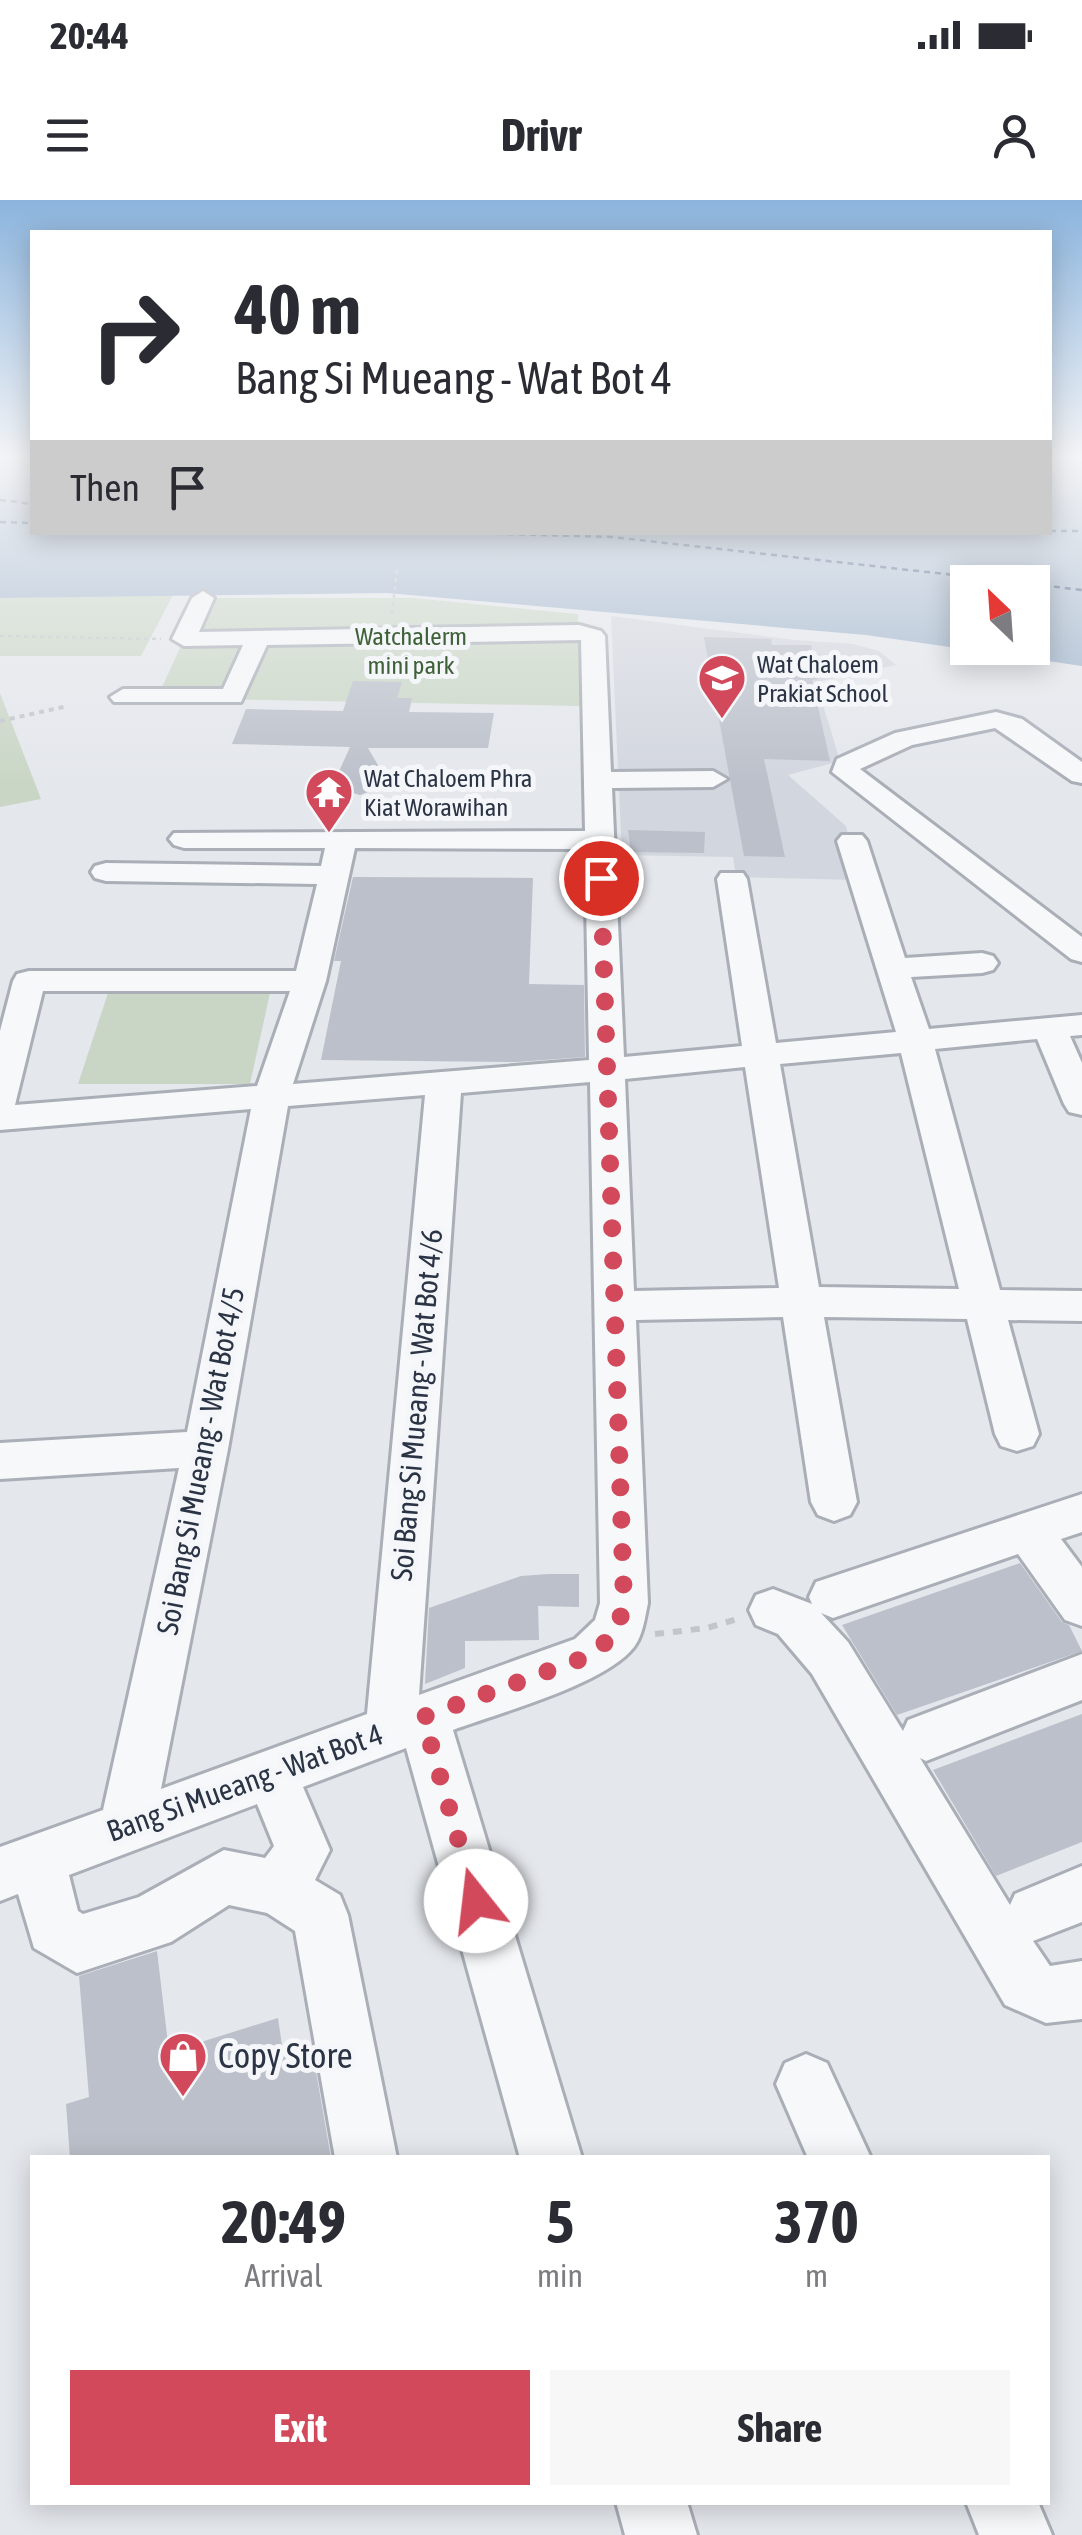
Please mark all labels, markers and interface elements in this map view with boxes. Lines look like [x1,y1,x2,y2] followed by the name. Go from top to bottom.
[50,14,129,57] text: 20:44
[40,108,95,163] icon: menu
[987,108,1042,163] icon: person
[501,109,581,161] text: Drivr
[235,269,361,349] text: 40 m
[70,270,200,400] icon: right
[235,352,672,404] text: Bang Si Mueang - Wat Bot 4
[160,460,215,515] icon: arrive
[70,466,140,509] text: Then
[950,565,1050,665] north arrow
[950,565,1050,665] map controls
[355,622,467,679] park label: Watchalerm mini park
[757,650,888,707] place label: Wat Chaloem Prakiat School
[696,652,748,720] school or university icon: Wat Chaloem Prakiat School
[364,764,532,821] place label: Wat Chaloem Phra Kiat Worawihan
[303,766,355,834] temple icon: Wat Chaloem Phra Kiat Worawihan
[559,836,644,921] pin
[574,851,629,906] icon: arrive
[384,1227,448,1582] street label: Soi Bang Si Mueang - Wat Bot 4/6
[150,1284,250,1637] street label: Soi Bang Si Mueang - Wat Bot 4/5
[102,1716,387,1848] street label: Bang Si Mueang - Wat Bot 4
[424,1849,528,1953] position arrow
[157,2030,209,2098] shop icon: Copy Store
[218,2035,353,2075] place label: Copy Store
[221,2187,346,2256] text: 20:49
[546,2187,574,2256] text: 5
[774,2187,859,2256] text: 370
[244,2257,323,2294] text: Arrival
[537,2257,583,2294] text: min
[805,2257,828,2294] text: m
[70,2370,530,2485] button: Exit
[550,2370,1010,2485] button: Share

